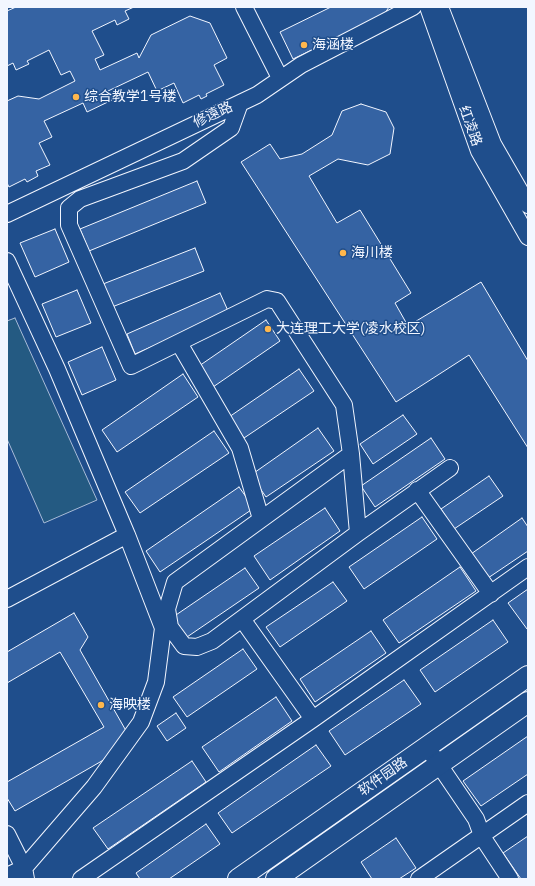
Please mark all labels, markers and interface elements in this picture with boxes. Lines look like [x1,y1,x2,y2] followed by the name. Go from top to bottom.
[312,37,354,53] place label: 海涵楼
[299,40,309,50] marker: 海涵楼
[84,89,176,105] place label: 综合教学1号楼
[71,92,81,102] marker: 综合教学1号楼
[190,99,236,131] street label: 修遠路
[455,103,485,149] street label: 红凌路
[351,245,393,261] place label: 海川楼
[338,248,348,258] marker: 海川楼
[276,321,425,337] place label: 大连理工大学(凌水校区)
[263,324,273,334] marker: 大连理工大学(凌水校区)
[109,697,151,713] place label: 海映楼
[96,700,106,710] marker: 海映楼
[355,754,411,800] street label: 软件园路

